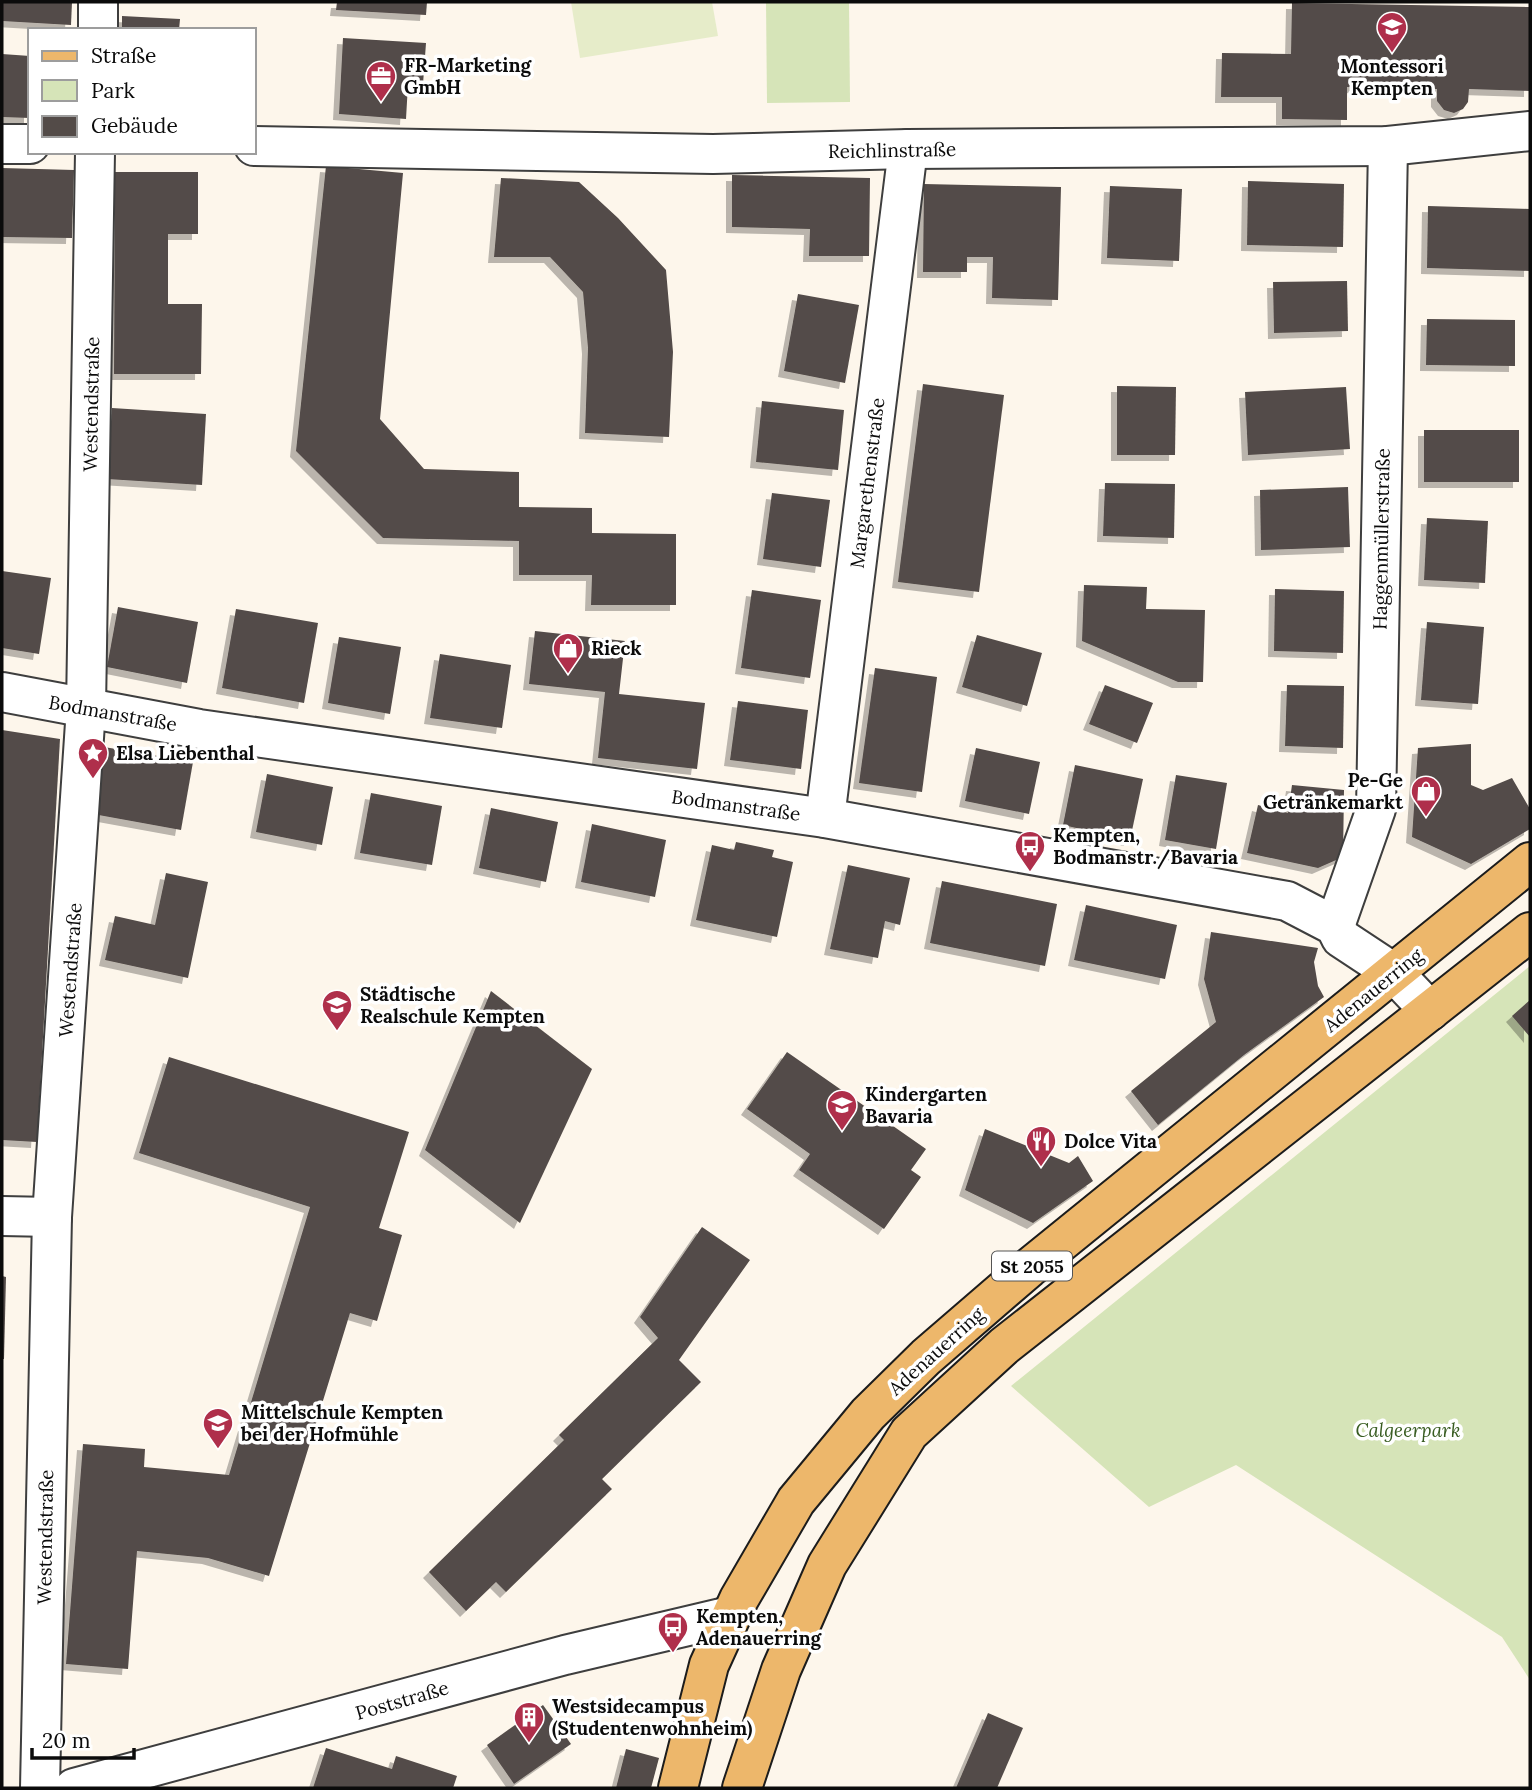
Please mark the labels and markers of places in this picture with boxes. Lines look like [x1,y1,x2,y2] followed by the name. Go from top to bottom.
[1375,10,1409,54] school or university icon: Montessori Kempten
[404,53,533,99] place label: FR-Marketing GmbH
[1340,54,1444,100] place label: Montessori Kempten
[364,59,398,103] office icon: FR-Marketing GmbH
[551,631,585,675] shop icon: Rieck
[591,636,642,660] place label: Rieck
[76,736,110,780] place icon: Elsa Liebenthal
[116,741,255,765] place label: Elsa Liebenthal
[1263,768,1404,814] place label: Pe-Ge Getränkemarkt
[1409,774,1443,818] shop icon: Pe-Ge Getränkemarkt
[1053,823,1238,870] place label: Kempten, Bodmanstr./Bavaria
[1013,829,1047,873] bus stop icon: Kempten, Bodmanstr./Bavaria
[360,982,545,1028] place label: Städtische Realschule Kempten
[320,988,354,1032] school or university icon: Städtische Realschule Kempten
[865,1082,987,1128] place label: Kindergarten Bavaria
[825,1088,859,1132] school or university icon: Kindergarten Bavaria
[1024,1124,1058,1168] restaurant icon: Dolce Vita
[1064,1129,1157,1153] place label: Dolce Vita
[240,1400,443,1446] place label: Mittelschule Kempten bei der Hofmühle
[201,1406,235,1450] school or university icon: Mittelschule Kempten bei der Hofmühle
[696,1604,823,1650] place label: Kempten, Adenauerring
[656,1610,690,1654] bus stop icon: Kempten, Adenauerring
[552,1694,753,1741] place label: Westsidecampus (Studentenwohnheim)
[512,1700,546,1744] building icon: Westsidecampus (Studentenwohnheim)

